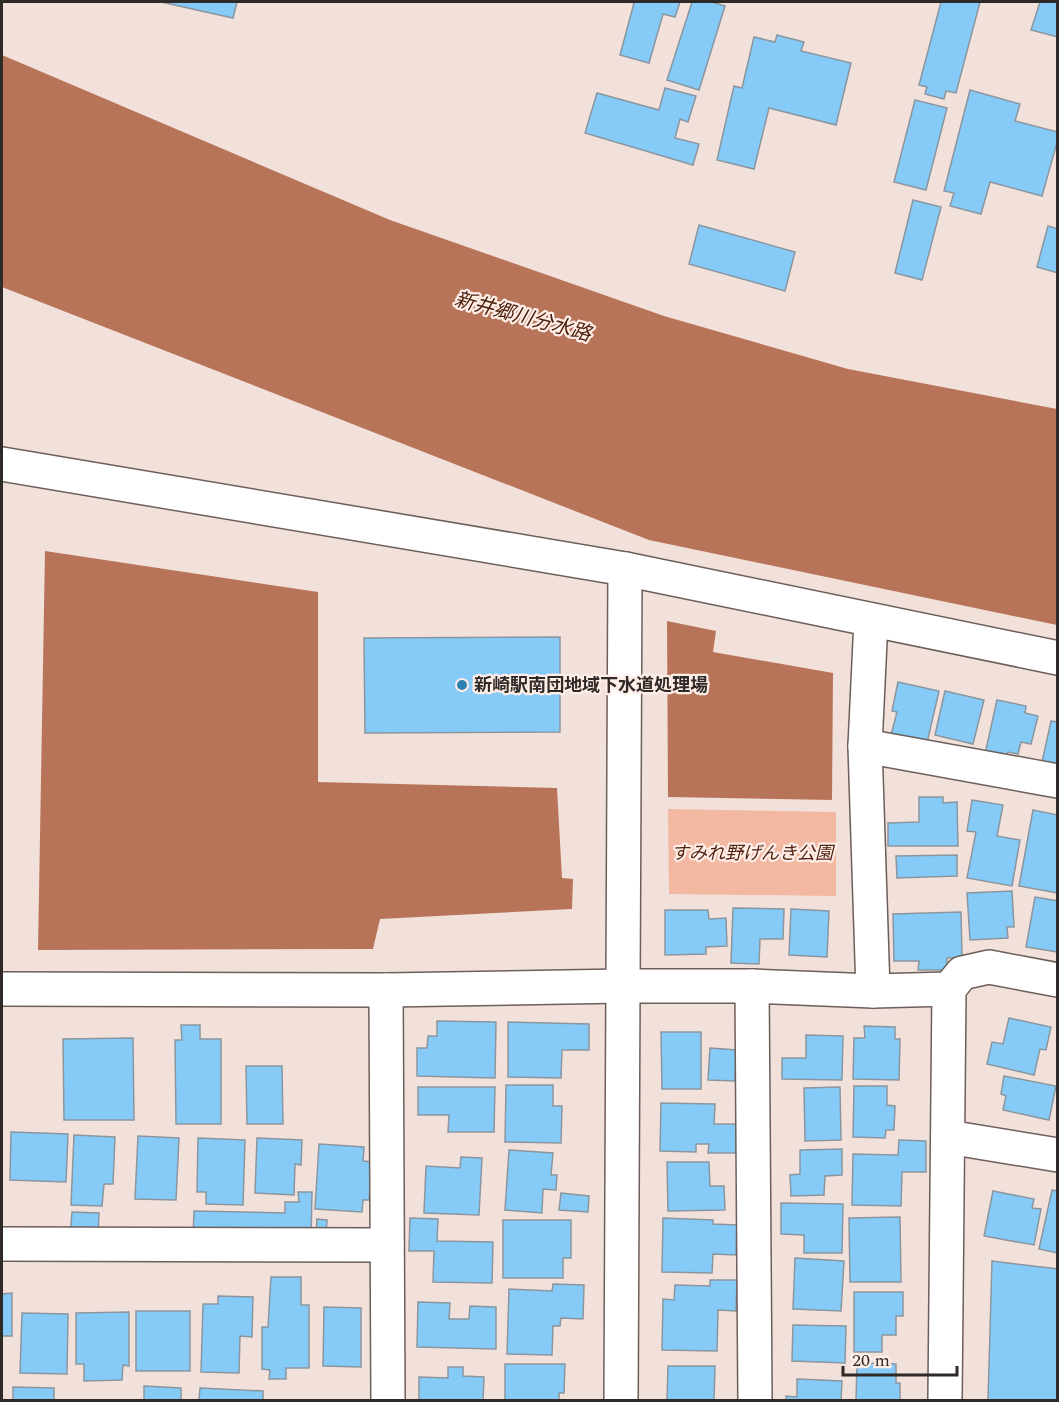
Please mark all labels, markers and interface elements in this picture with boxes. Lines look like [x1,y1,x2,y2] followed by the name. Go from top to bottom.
[451,284,596,350] water label: 新井郷川分水路
[474,672,708,699] place label: 新崎駅南団地域下水道処理場
[455,678,469,692] marker: 新崎駅南団地域下水道処理場
[671,840,836,867] park label: すみれ野げんき公園
[843,1339,957,1377] scale bar
[852,1347,890,1374] text: 20 m

